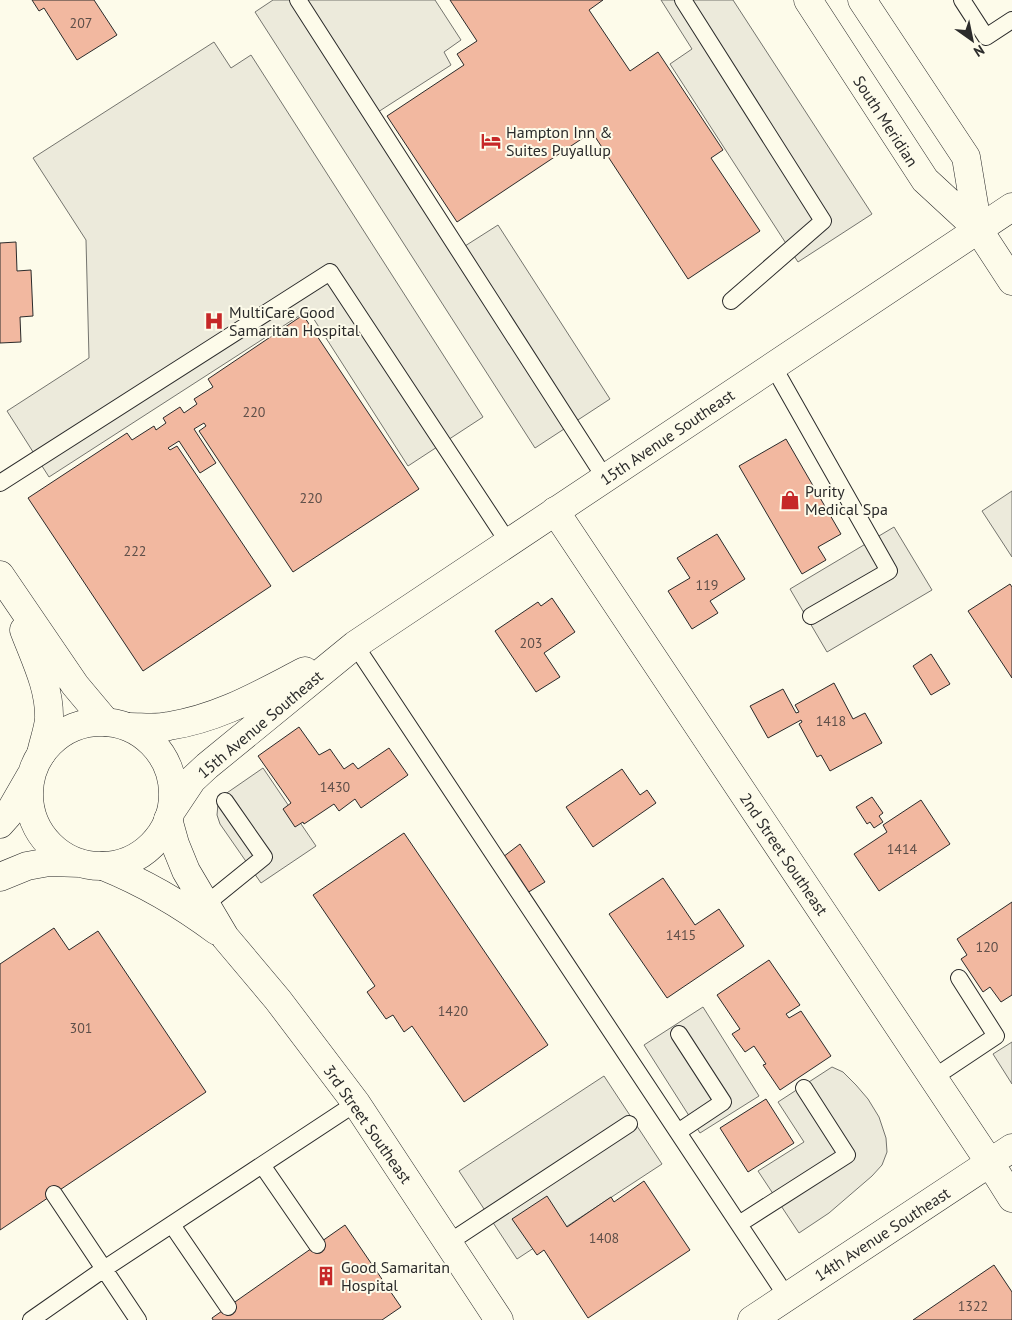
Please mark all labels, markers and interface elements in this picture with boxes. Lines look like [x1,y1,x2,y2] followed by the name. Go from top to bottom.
[70,14,92,32] house number: 207
[947,15,997,65] north arrow
[970,41,988,61] text: N
[849,72,923,170] street label: South Meridian
[506,122,613,160] place label: Hampton Inn & Suites Puyallup
[480,130,502,152] hotel icon: Hampton Inn & Suites Puyallup
[229,302,360,340] place label: MultiCare Good Samaritan Hospital
[203,310,225,332] hospital icon: MultiCare Good Samaritan Hospital
[596,384,738,489] street label: 15th Avenue Southeast
[243,403,266,421] house number: 220
[805,481,888,519] place label: Purity Medical Spa
[300,489,323,507] house number: 220
[779,489,801,511] shop icon: Purity Medical Spa
[124,542,146,560] house number: 222
[696,576,718,594] house number: 119
[520,634,542,652] house number: 203
[193,665,327,782] street label: 15th Avenue Southeast
[816,712,846,730] house number: 1418
[320,778,351,796] house number: 1430
[736,789,833,920] street label: 2nd Street Southeast
[887,840,918,858] house number: 1414
[666,926,696,944] house number: 1415
[976,938,999,956] house number: 120
[438,1002,469,1020] house number: 1420
[70,1019,92,1037] house number: 301
[320,1061,417,1188] street label: 3rd Street Southeast
[810,1182,954,1285] street label: 14th Avenue Southeast
[589,1229,619,1247] house number: 1408
[341,1257,450,1295] place label: Good Samaritan Hospital
[315,1265,337,1287] building icon: Good Samaritan Hospital
[958,1297,988,1315] house number: 1322

